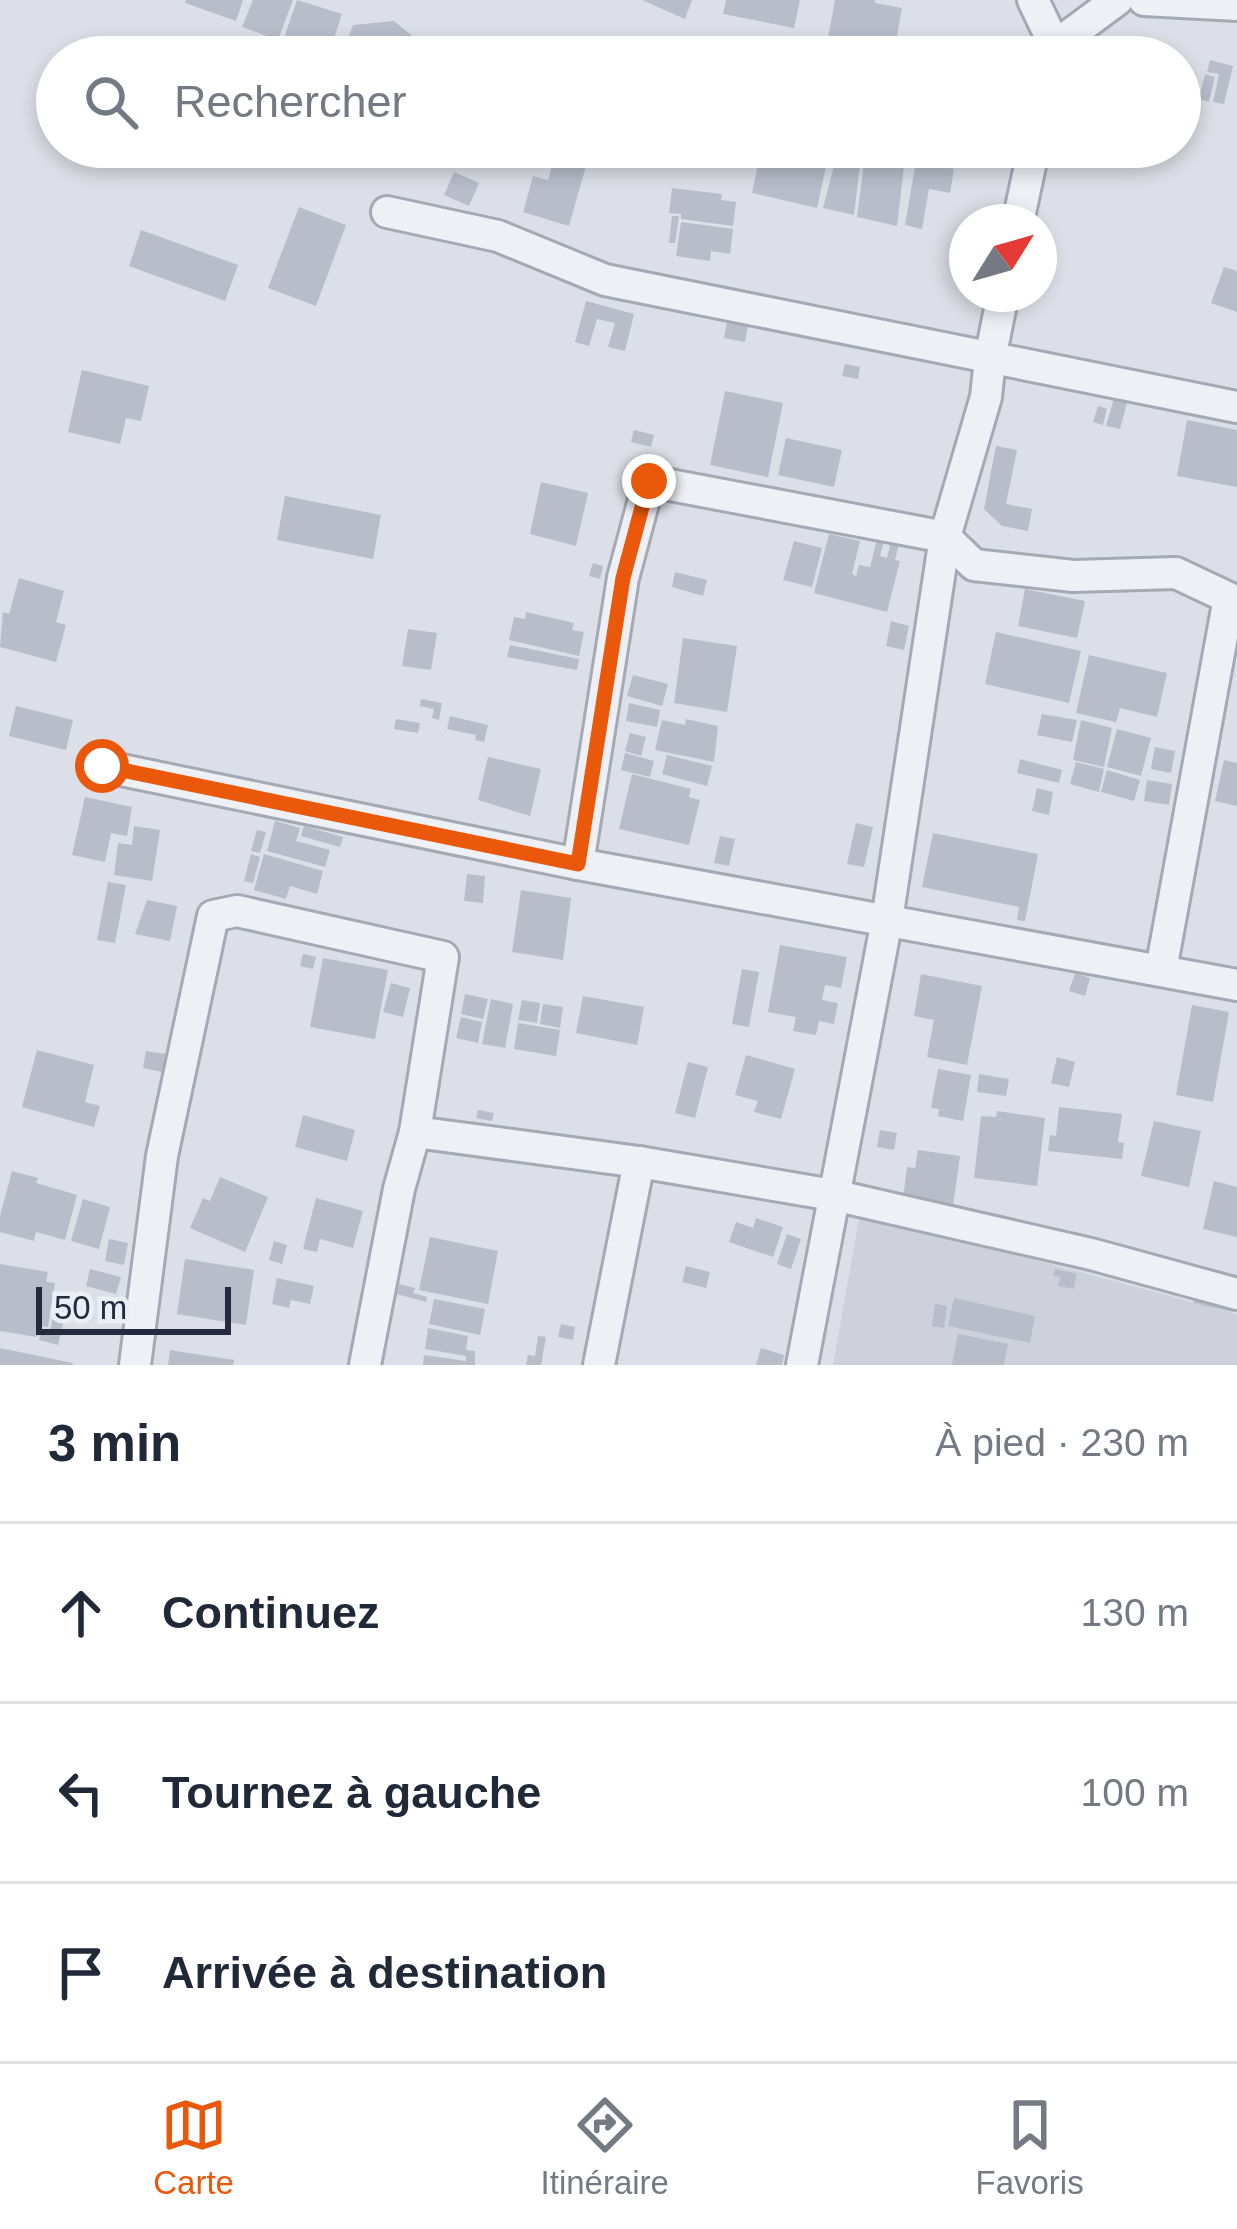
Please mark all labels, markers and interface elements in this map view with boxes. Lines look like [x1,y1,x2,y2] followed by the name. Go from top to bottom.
[36,36,1201,168] search box
[78,69,144,135] icon: search
[174,76,407,127] text: Rechercher
[949,204,1057,312] north arrow
[622,454,676,508] route end
[75,739,129,793] route start
[36,1281,231,1334] scale bar
[54,1289,127,1326] text: 50 m
[48,1415,181,1472] text: 3 min
[935,1421,1189,1464] text: À pied · 230 m
[48,1580,114,1646] icon: ahead
[162,1587,379,1638] text: Continuez
[1081,1591,1189,1634] text: 130 m
[48,1760,114,1826] icon: left
[162,1767,541,1818] text: Tournez à gauche
[1081,1771,1189,1814] text: 100 m
[48,1940,114,2006] icon: arrive
[162,1947,607,1998] text: Arrivée à destination
[153,2092,234,2202] tab: Carte
[541,2092,669,2202] tab: Itinéraire
[976,2092,1084,2202] tab: Favoris

